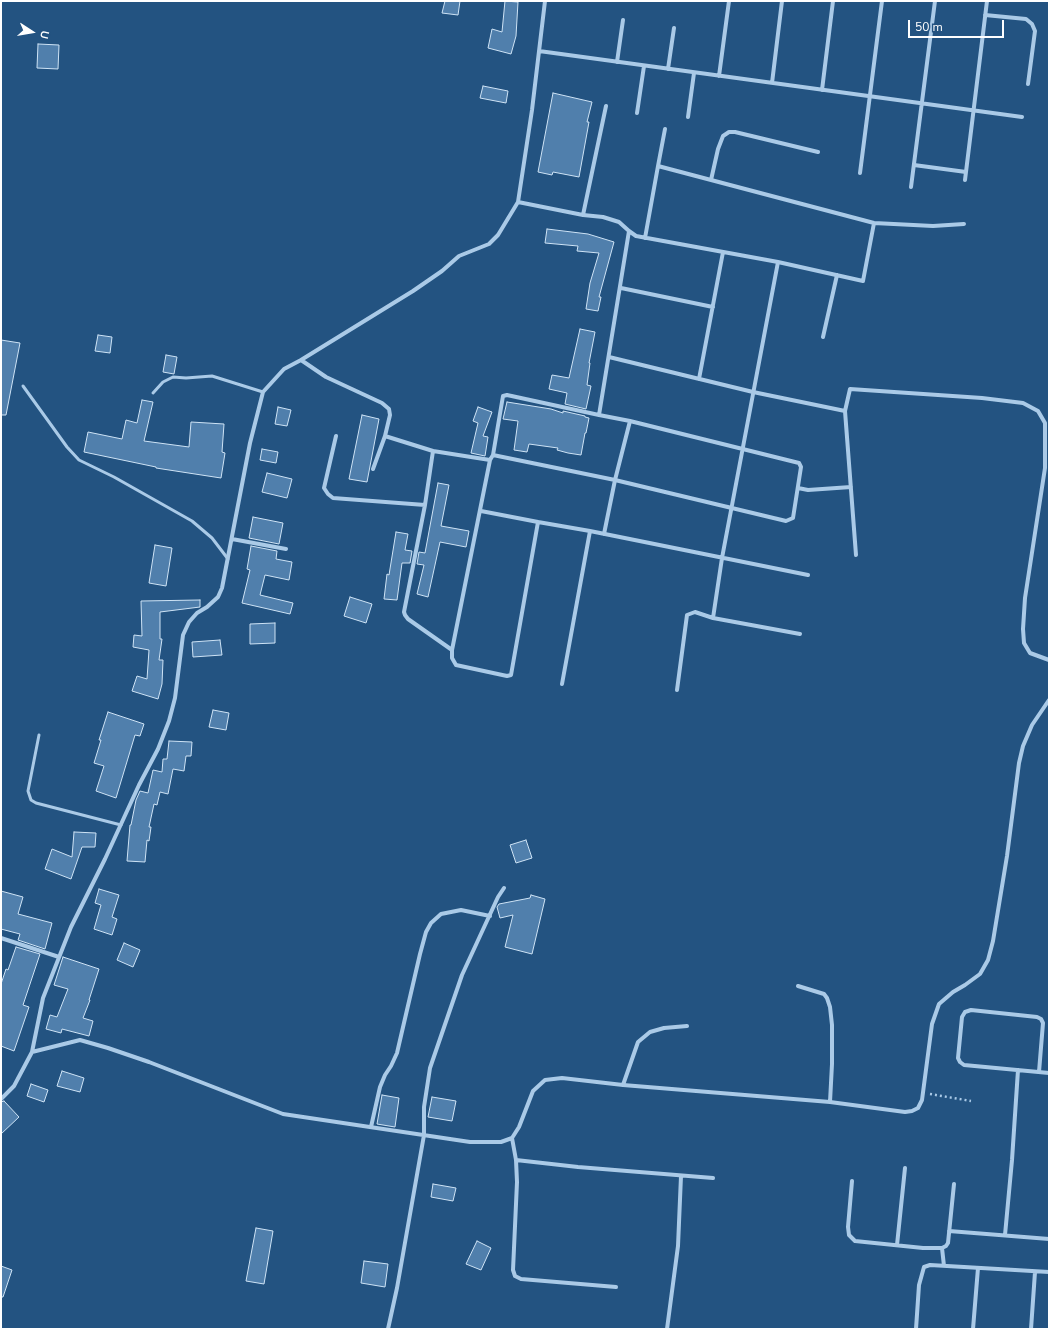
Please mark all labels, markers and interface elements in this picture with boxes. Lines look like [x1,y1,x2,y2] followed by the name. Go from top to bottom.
[12,12,52,52] north arrow
[910,12,1006,38] scale bar
[915,19,943,35] text: 50 m
[36,29,52,40] text: U

